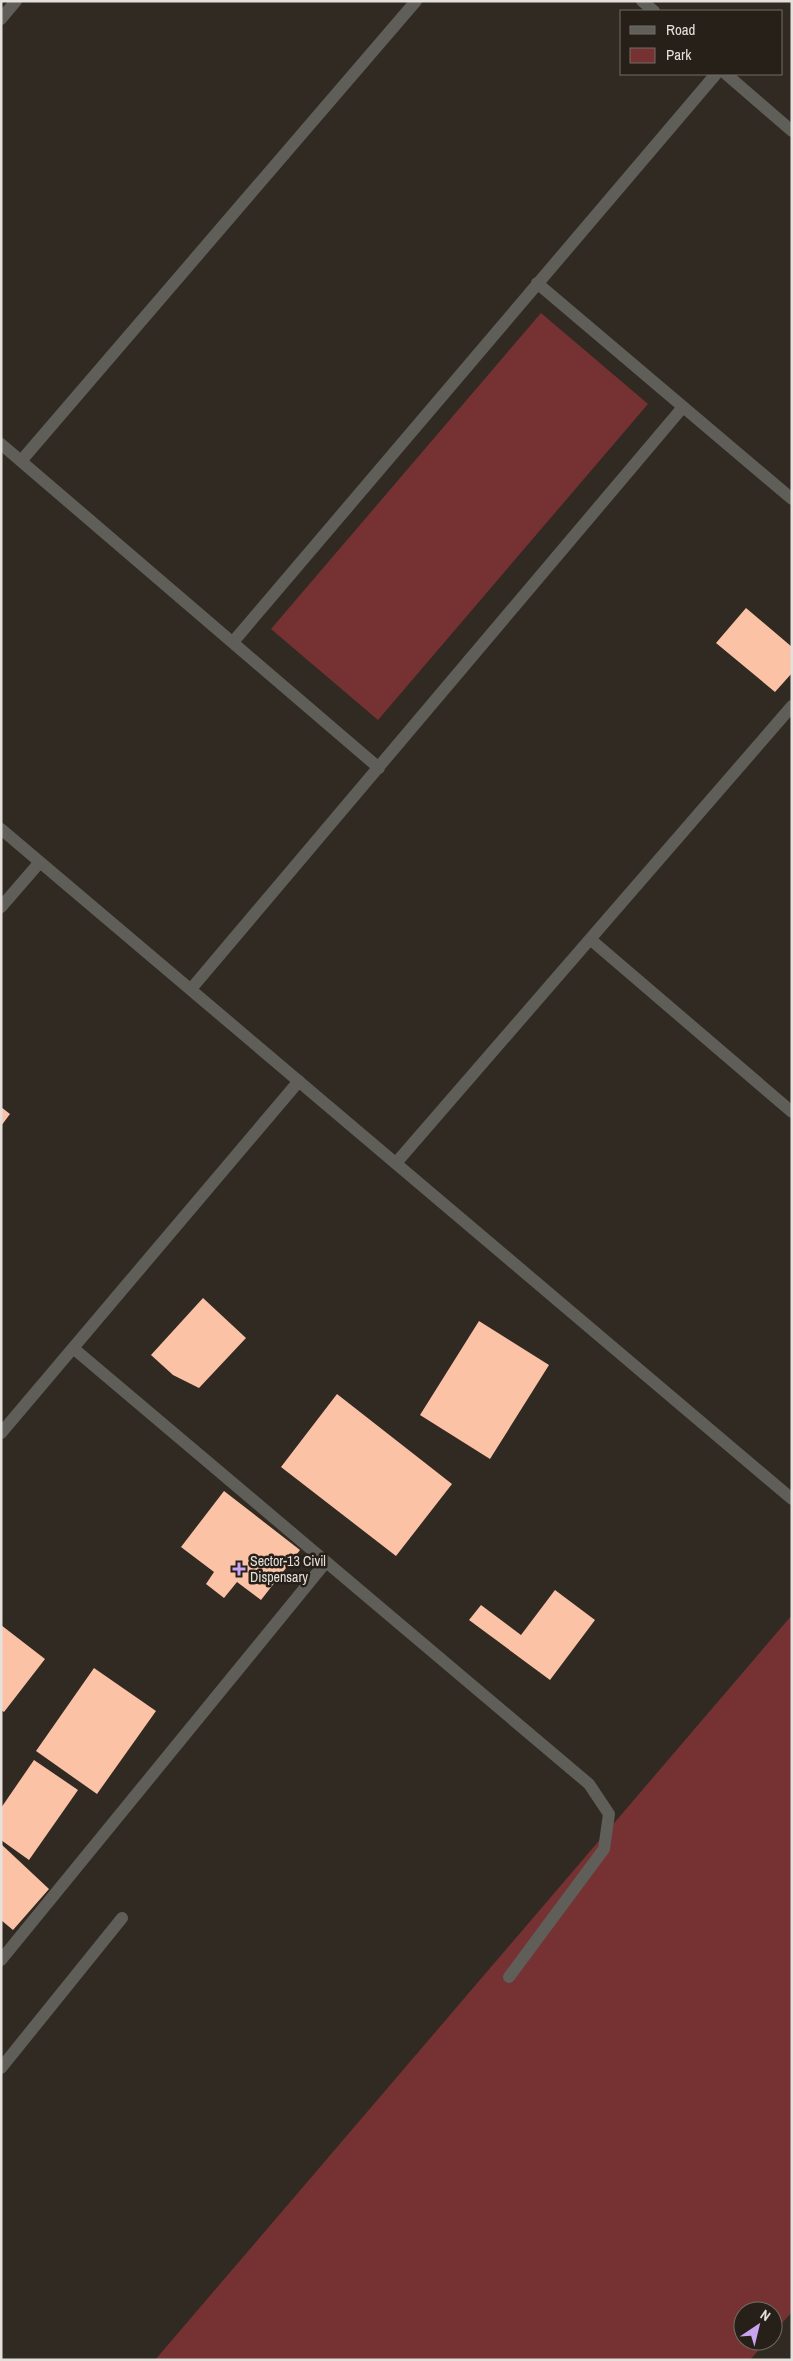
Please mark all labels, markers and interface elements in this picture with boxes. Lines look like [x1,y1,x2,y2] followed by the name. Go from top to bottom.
[620,10,783,75] legend
[666,19,695,40] text: Road
[666,44,692,65] text: Park
[250,1552,326,1586] place label: Sector-13 Civil Dispensary
[232,1562,246,1576] marker: Sector-13 Civil Dispensary
[733,2301,783,2351] north arrow
[757,2306,774,2325] text: N

